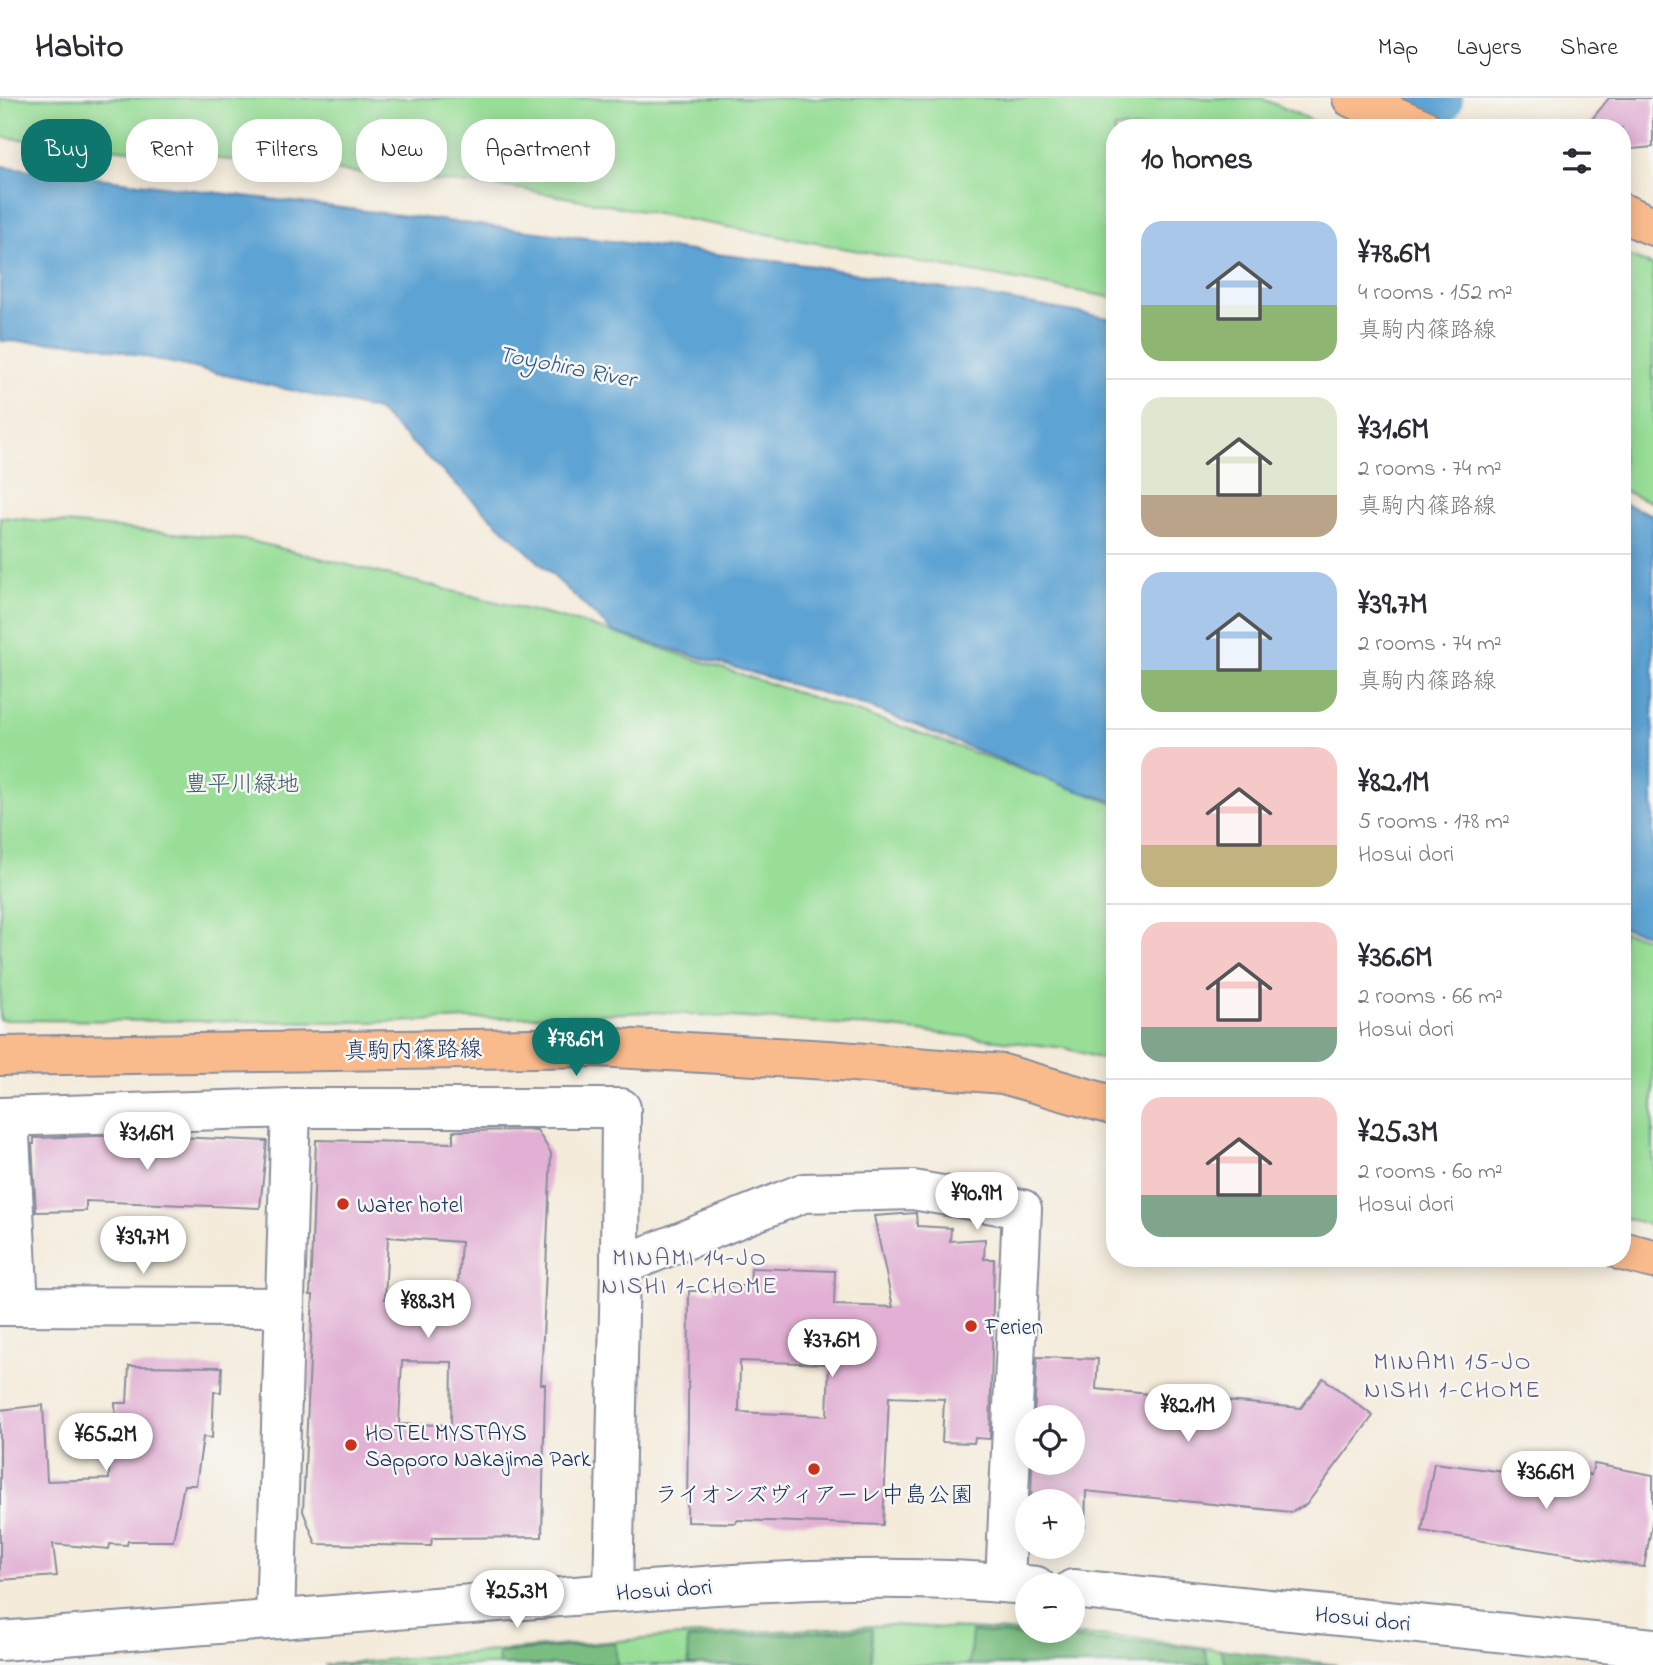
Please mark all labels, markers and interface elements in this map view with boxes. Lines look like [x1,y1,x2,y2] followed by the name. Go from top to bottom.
[35,24,124,72] text: Habito
[1378,31,1418,66] text: Map
[1456,31,1522,66] text: Layers
[1560,31,1618,66] text: Share
[21,119,112,182] chip: Buy
[126,119,218,182] chip: Rent
[232,119,342,182] chip: Filters
[356,119,447,182] chip: New
[461,119,615,182] chip: Apartment
[1141,139,1253,183] text: 10 homes
[1558,142,1596,180] icon: filters
[1358,233,1431,277] text: ¥78.6M
[1197,249,1281,333] icon: home
[1358,277,1513,310] text: 4 rooms · 152 m²
[1358,315,1496,348] text: 真駒内篠路線
[495,338,641,399] water label: Toyohira River
[1358,409,1429,453] text: ¥31.6M
[1197,425,1281,509] icon: home
[1358,453,1502,486] text: 2 rooms · 74 m²
[1358,491,1496,524] text: 真駒内篠路線
[1358,584,1428,628] text: ¥39.7M
[1197,600,1281,684] icon: home
[1358,628,1502,661] text: 2 rooms · 74 m²
[1358,666,1496,699] text: 真駒内篠路線
[1358,762,1430,806] text: ¥82.1M
[185,769,300,802] park label: 豊平川緑地
[1197,775,1281,859] icon: home
[1358,806,1510,839] text: 5 rooms · 178 m²
[1358,839,1454,872] text: Hosui dori
[1358,937,1433,981] text: ¥36.6M
[1197,950,1281,1034] icon: home
[1358,981,1503,1014] text: 2 rooms · 66 m²
[1358,1014,1454,1047] text: Hosui dori
[519,1018,633,1078] pin: ¥78.6M
[548,1024,604,1057] text: ¥78.6M
[344,1034,482,1069] street label: 真駒内篠路線
[90,1112,204,1172] pin: ¥31.6M
[1358,1112,1439,1156] text: ¥25.3M
[120,1118,174,1151] text: ¥31.6M
[1197,1125,1281,1209] icon: home
[1358,1156,1503,1189] text: 2 rooms · 60 m²
[920,1172,1034,1232] pin: ¥90.9M
[951,1178,1003,1211] text: ¥90.9M
[1358,1189,1454,1222] text: Hosui dori
[357,1190,463,1223] place label: Water hotel
[335,1196,351,1212] marker: Water hotel
[86,1216,200,1276] pin: ¥39.7M
[116,1222,170,1255] text: ¥39.7M
[601,1242,779,1305] district label: MINAMI 14-JO NISHI 1-CHOME
[371,1280,485,1340] pin: ¥88.3M
[401,1286,455,1319] text: ¥88.3M
[984,1312,1043,1345] place label: Ferien
[963,1318,979,1334] marker: Ferien
[775,1320,889,1379] pin: ¥37.6M
[804,1325,860,1358] text: ¥37.6M
[1364,1346,1542,1409] district label: MINAMI 15-JO NISHI 1-CHOME
[1131,1384,1245,1444] pin: ¥82.1M
[1161,1390,1216,1423] text: ¥82.1M
[1015,1405,1085,1643] map controls
[1015,1405,1085,1475] button: locate
[49,1414,163,1473] pin: ¥65.2M
[365,1418,592,1477] place label: HOTEL MYSTAYS Sapporo Nakajima Park
[75,1419,137,1452] text: ¥65.2M
[343,1437,359,1453] marker: HOTEL MYSTAYS Sapporo Nakajima Park
[1489,1452,1603,1511] pin: ¥36.6M
[1517,1457,1575,1490] text: ¥36.6M
[806,1461,822,1477] marker: ライオンズヴィアーレ中島公園
[655,1480,973,1513] place label: ライオンズヴィアーレ中島公園
[1015,1489,1085,1559] button: +
[460,1570,574,1630] pin: ¥25.3M
[615,1572,713,1611] street label: Hosui dori
[1015,1573,1085,1643] button: −
[486,1576,548,1609] text: ¥25.3M
[1313,1599,1412,1642] street label: Hosui dori

